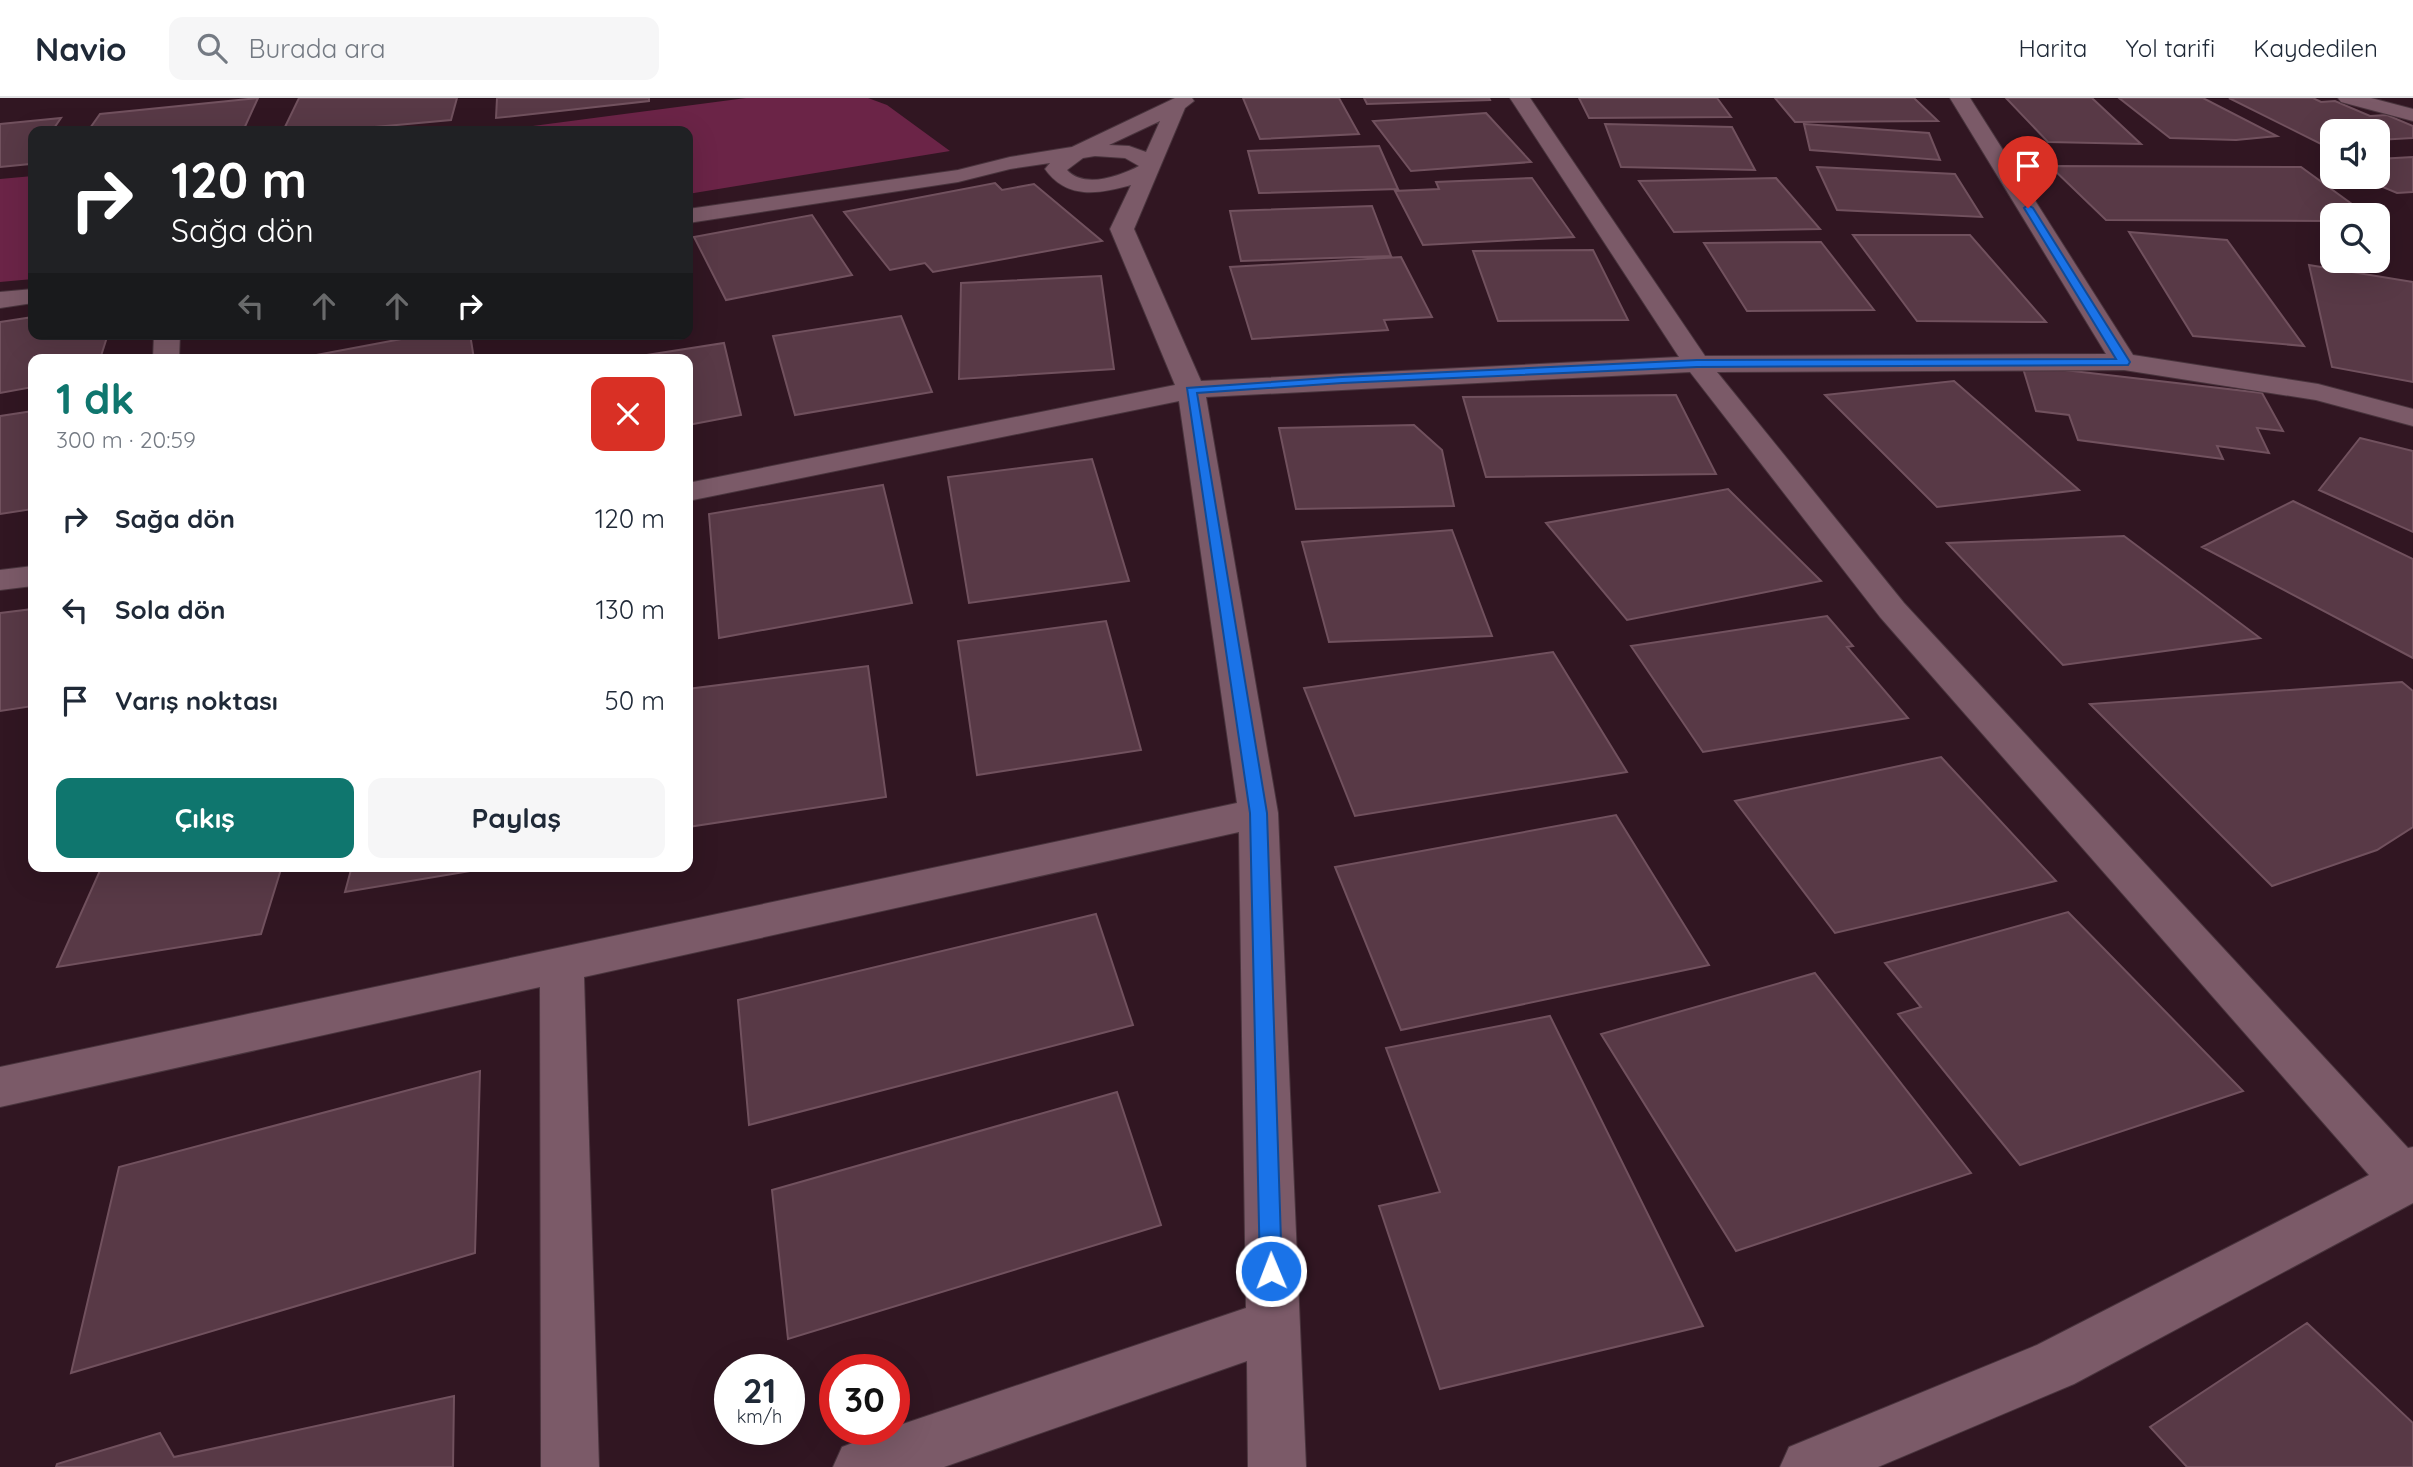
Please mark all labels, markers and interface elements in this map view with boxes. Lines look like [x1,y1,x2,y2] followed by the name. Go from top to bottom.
[169,17,659,80] search box
[35,28,127,69] text: Navio
[193,29,231,67] icon: search
[249,32,386,65] text: Burada ara
[2019,33,2087,63] text: Harita
[2125,33,2215,63] text: Yol tarifi
[2253,33,2378,63] text: Kaydedilen
[2320,119,2390,273] map controls
[2320,119,2390,189] button: sound
[1998,136,2058,208] pin
[2009,147,2047,185] icon: arrive
[171,149,307,210] text: 120 m
[56,154,147,245] icon: right
[2320,203,2390,273] button: search
[171,210,314,250] text: Sağa dön
[232,287,270,325] icon: left
[305,287,343,325] icon: ahead
[378,287,416,325] icon: ahead
[451,287,489,325] icon: right
[56,372,134,425] text: 1 dk
[591,377,665,451] button: close
[56,425,196,454] text: 300 m · 20:59
[56,500,94,538] icon: right
[115,502,235,535] text: Sağa dön
[595,502,665,535] text: 120 m
[56,591,94,629] icon: left
[115,593,225,626] text: Sola dön
[595,593,665,626] text: 130 m
[56,682,94,720] icon: arrive
[115,684,278,717] text: Varış noktası
[605,684,665,717] text: 50 m
[56,778,354,858] button: Çıkış
[368,778,665,858] button: Paylaş
[1234,1234,1308,1308] position arrow
[819,1354,910,1445] speed limit sign: 30
[743,1368,776,1412] text: 21
[737,1405,782,1428] text: km/h

